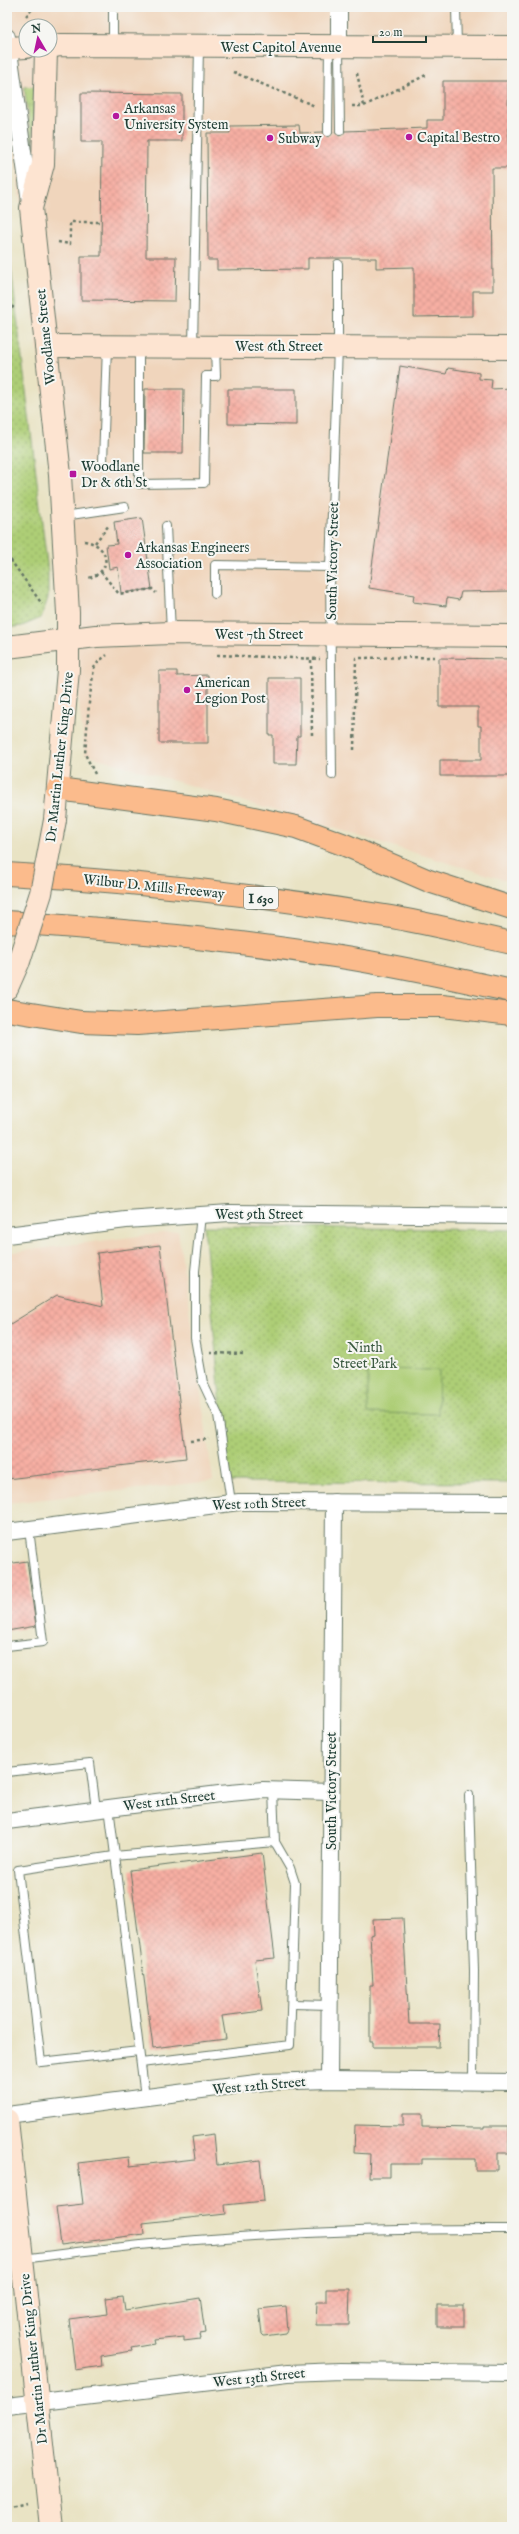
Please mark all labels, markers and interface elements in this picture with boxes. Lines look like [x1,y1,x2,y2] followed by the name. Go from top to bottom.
[18,18,58,58] north arrow
[373,18,426,44] scale bar
[30,21,43,37] text: N
[379,25,402,40] text: 20 m
[220,39,342,57] street label: West Capitol Avenue
[123,100,229,134] place label: Arkansas University System
[111,111,121,121] marker: Arkansas University System
[417,129,501,147] place label: Capital Bestro
[278,130,322,148] place label: Subway
[404,132,414,142] marker: Capital Bestro
[265,133,275,143] marker: Subway
[32,288,60,386] street label: Woodlane Street
[235,338,323,356] street label: West 6th Street
[81,458,147,492] place label: Woodlane Dr & 6th St
[68,469,78,479] marker: Woodlane Dr & 6th St
[323,502,343,620] street label: South Victory Street
[135,539,249,573] place label: Arkansas Engineers Association
[123,550,133,560] marker: Arkansas Engineers Association
[215,626,303,644] street label: West 7th Street
[42,670,78,843] street label: Dr Martin Luther King Drive
[194,674,266,708] place label: American Legion Post
[182,685,192,695] marker: American Legion Post
[82,871,226,903] street label: Wilbur D. Mills Freeway
[244,887,278,909] road number: I 630
[215,1206,303,1224] street label: West 9th Street
[333,1339,398,1373] park label: Ninth Street Park
[212,1493,306,1515] street label: West 10th Street
[323,1732,341,1850] street label: South Victory Street
[122,1786,216,1816] street label: West 11th Street
[212,2073,307,2099] street label: West 12th Street
[16,2272,52,2445] street label: Dr Martin Luther King Drive
[212,2364,306,2392] street label: West 13th Street

